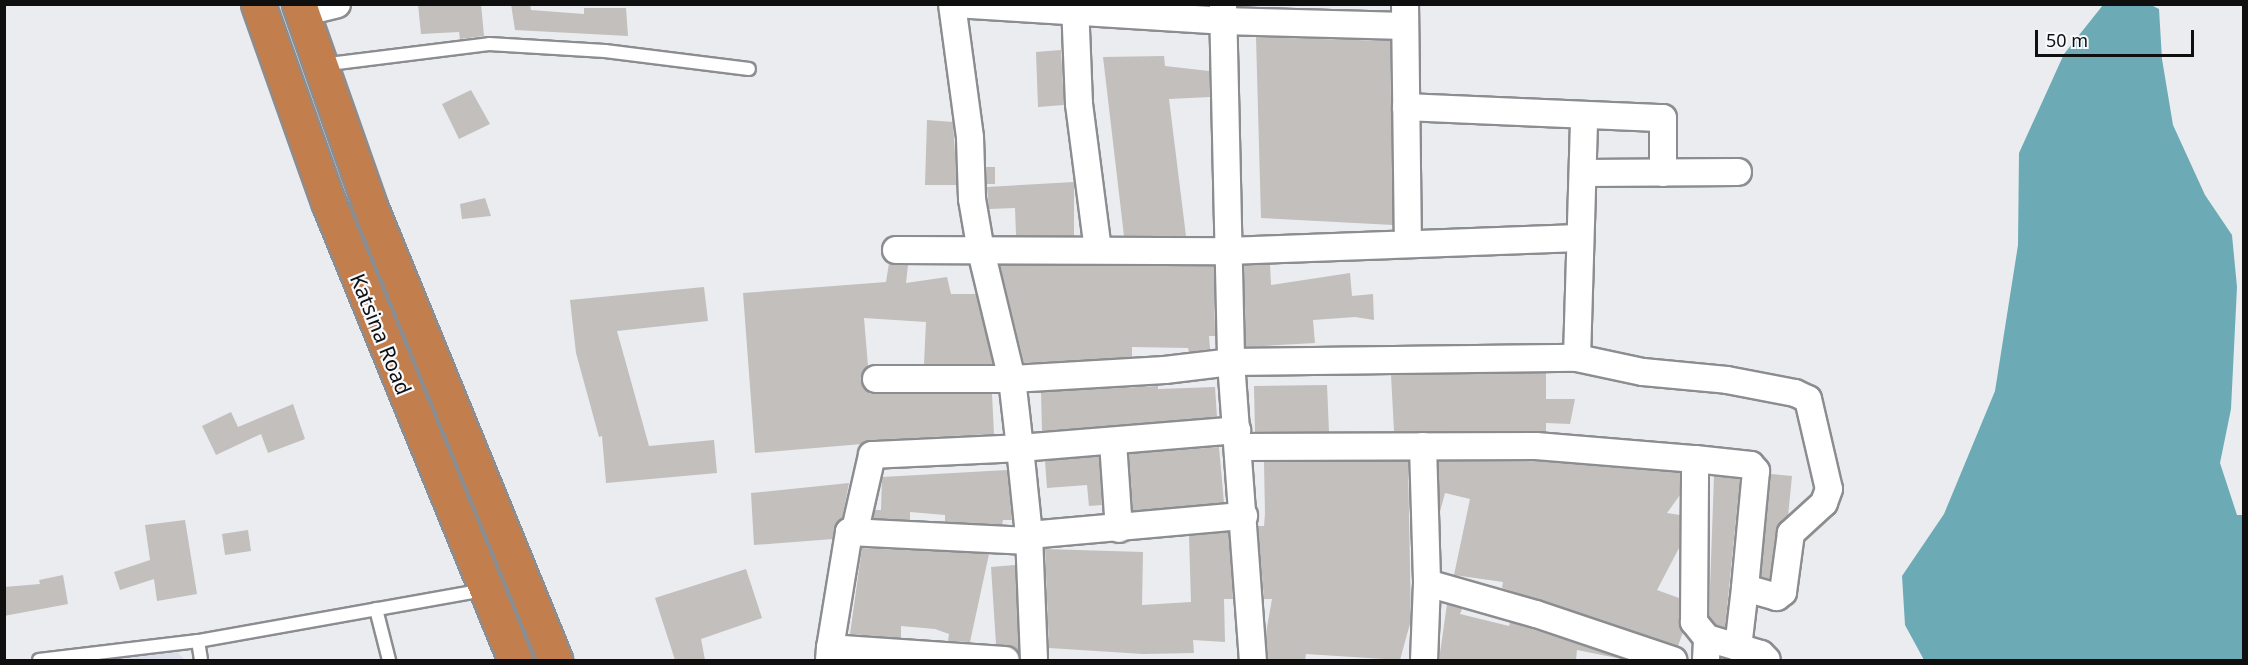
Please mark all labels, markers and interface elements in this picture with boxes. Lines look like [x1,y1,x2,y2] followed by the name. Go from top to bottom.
[2038,18,2197,56] scale bar
[2046,28,2088,52] text: 50 m
[345,270,417,398] street label: Katsina Road

